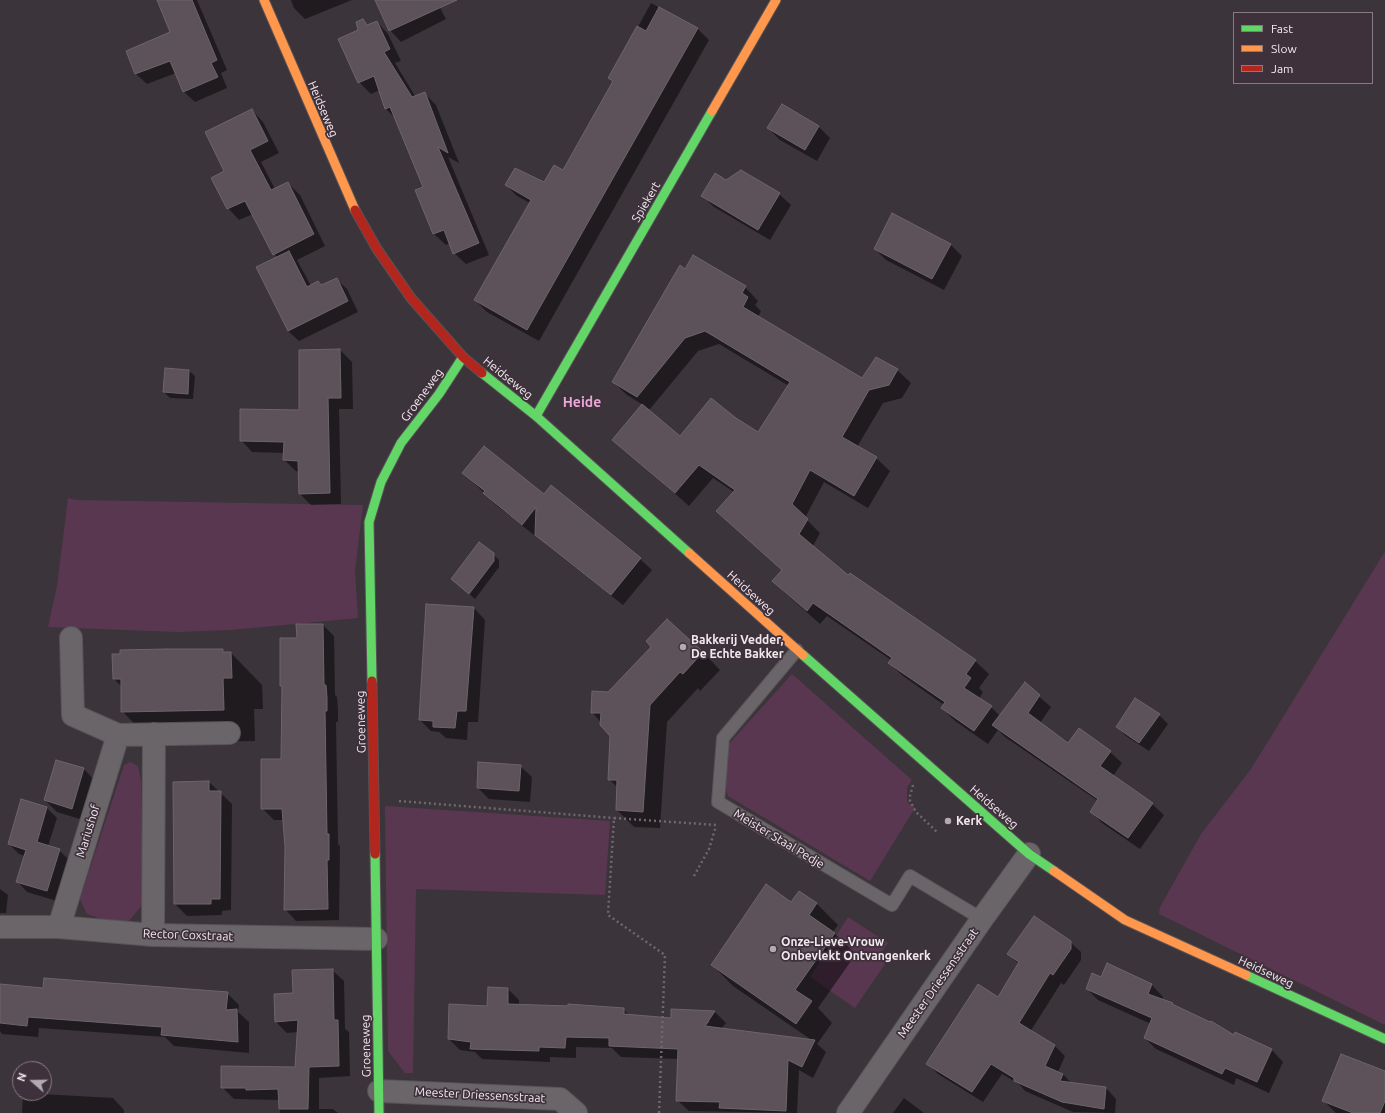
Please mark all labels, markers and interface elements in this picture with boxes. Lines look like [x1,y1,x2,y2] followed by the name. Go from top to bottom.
[1233,12,1373,84] legend
[1271,22,1293,35] text: Fast
[1271,42,1297,55] text: Slow
[1271,62,1293,75] text: Jam
[305,79,341,139] street label: Heidseweg
[629,179,663,225] street label: Spiekert
[480,354,536,402] street label: Heidseweg
[398,366,446,424] street label: Groeneweg
[563,394,601,410] district label: Heide
[724,568,778,618] street label: Heidseweg
[691,633,784,661] place label: Bakkerij Vedder, De Echte Bakker
[678,642,688,652] marker: Bakkerij Vedder, De Echte Bakker
[353,691,369,753] street label: Groeneweg
[967,782,1021,832] street label: Heidseweg
[73,803,103,859] street label: Mariushof
[731,806,827,872] street label: Meister Staal Pedje
[956,814,982,828] place label: Kerk
[943,816,953,826] marker: Kerk
[895,925,981,1041] street label: Meester Driessensstraat
[143,926,233,944] street label: Rector Coxstraat
[781,935,931,963] place label: Onze-Lieve-Vrouw Onbevlekt Ontvangenkerk
[768,944,778,954] marker: Onze-Lieve-Vrouw Onbevlekt Ontvangenkerk
[1236,953,1296,991] street label: Heidseweg
[358,1015,374,1077] street label: Groeneweg
[12,1061,52,1101] north arrow
[15,1071,29,1083] text: N
[414,1084,546,1106] street label: Meester Driessensstraat

